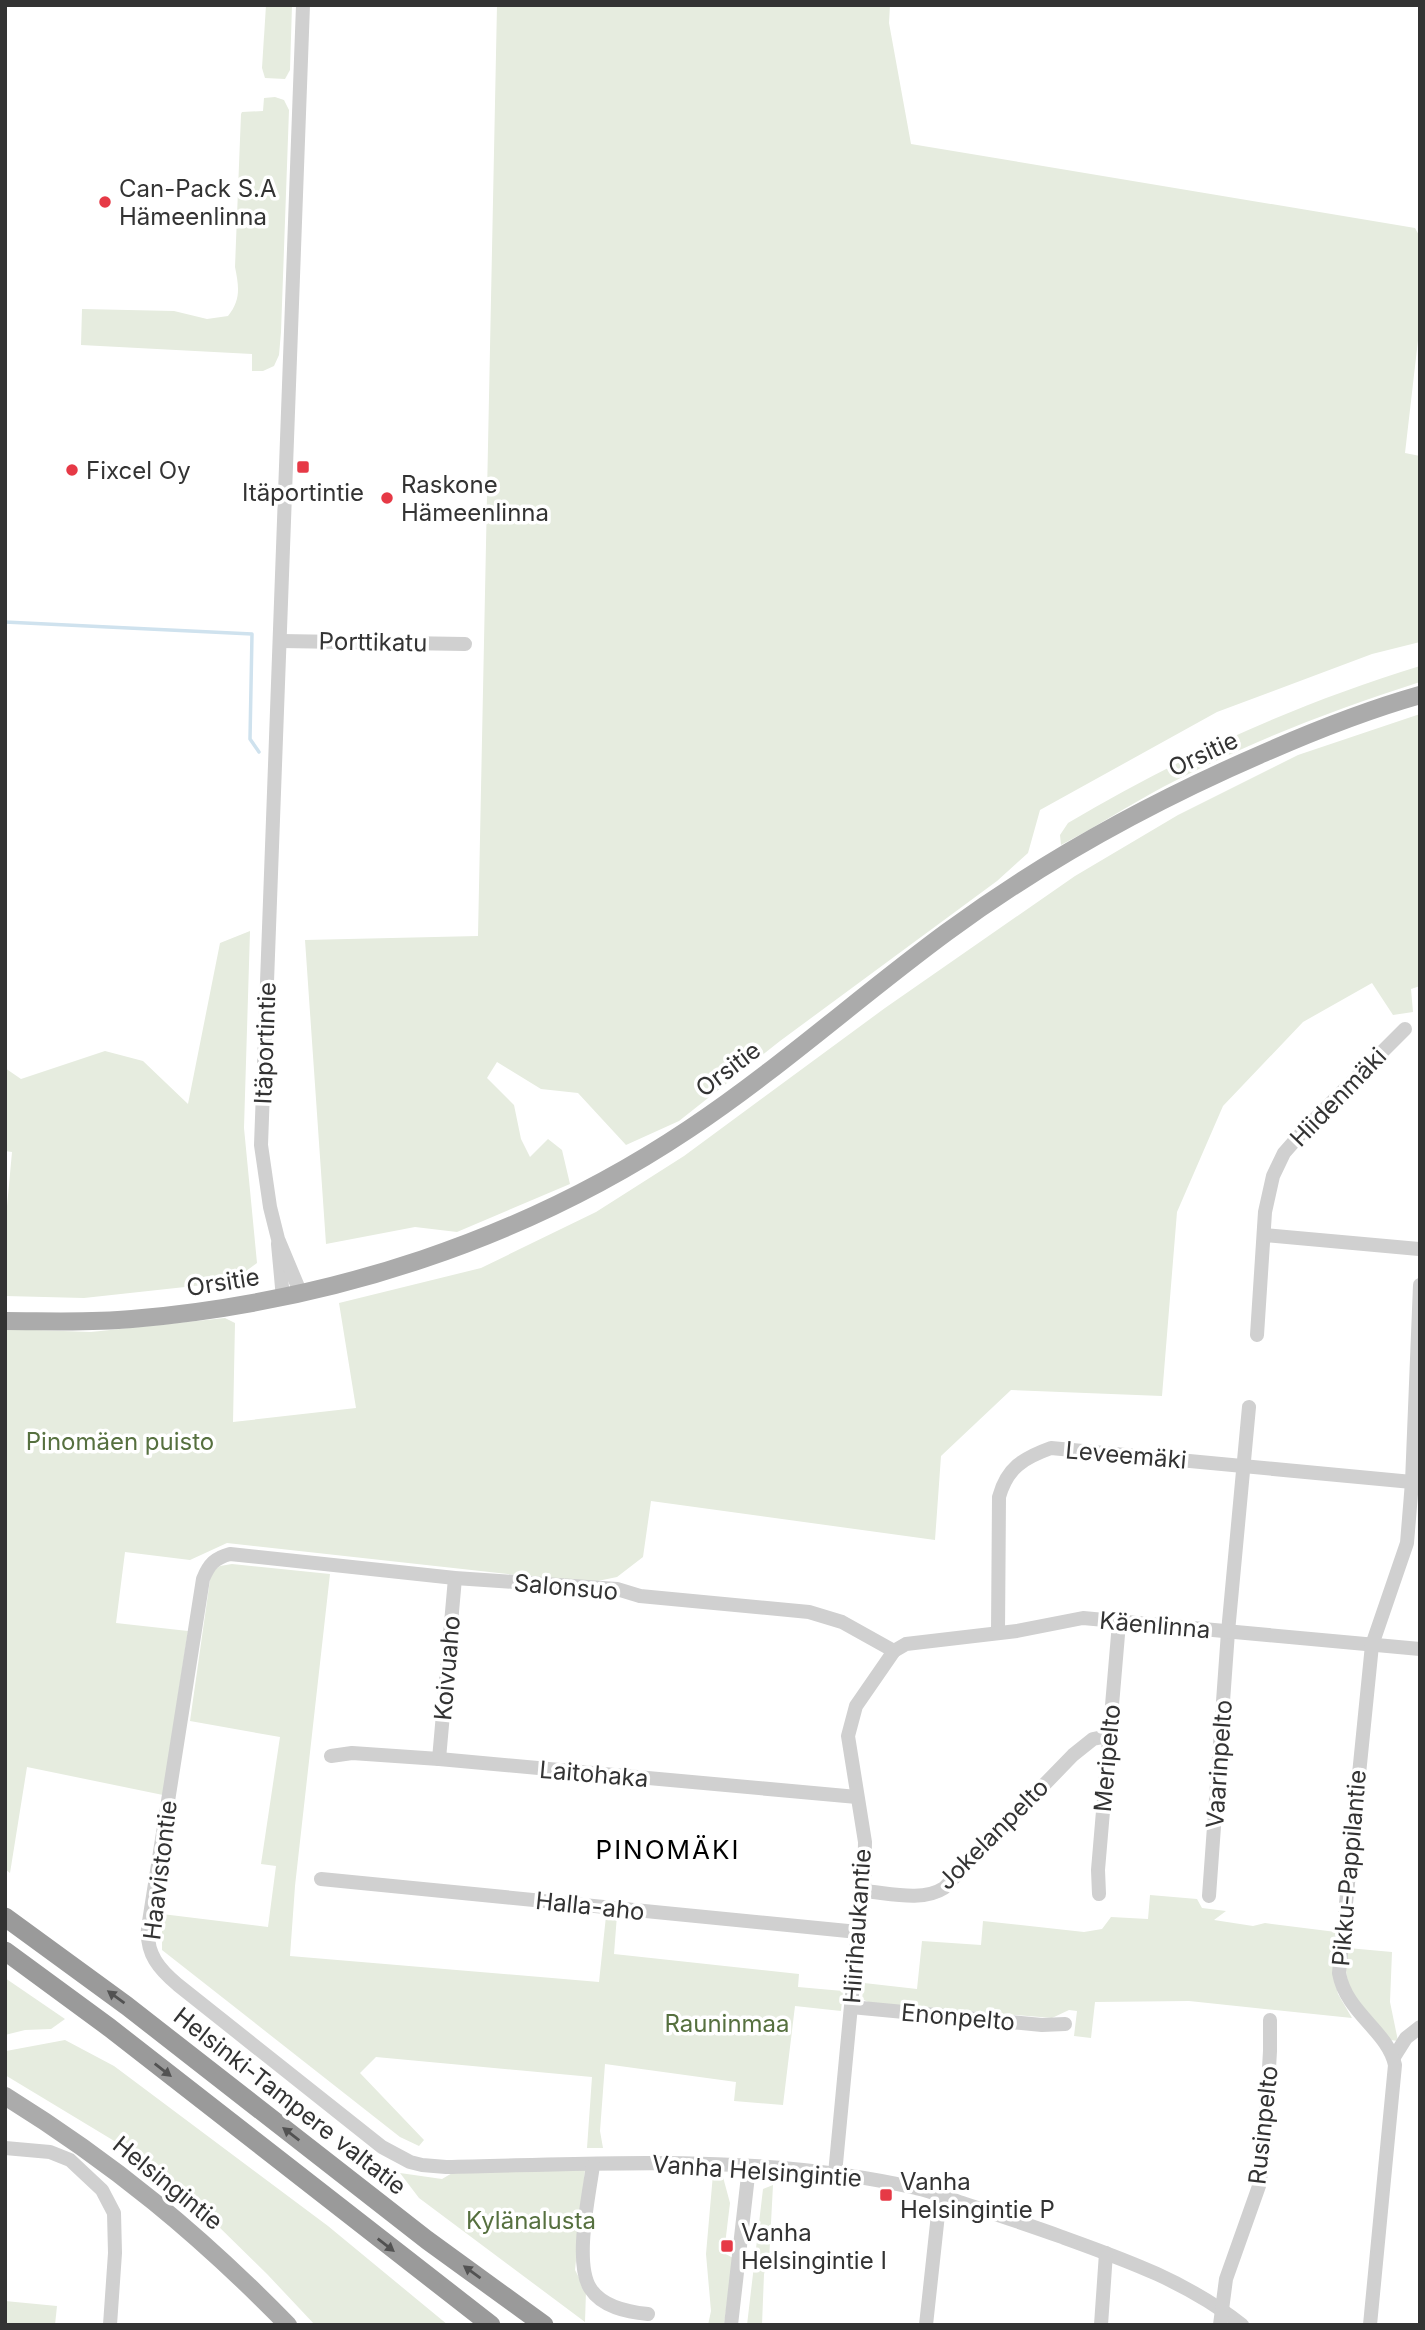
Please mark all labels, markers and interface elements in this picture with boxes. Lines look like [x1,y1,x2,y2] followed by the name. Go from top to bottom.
[119,174,277,231] place label: Can-Pack S.A Hämeenlinna
[97,194,113,210] marker: Can-Pack S.A Hämeenlinna
[86,456,191,485] place label: Fixcel Oy
[295,459,311,475] marker: Itäportintie
[64,462,80,478] marker: Fixcel Oy
[401,470,549,527] place label: Raskone Hämeenlinna
[242,478,364,507] place label: Itäportintie
[379,490,395,506] marker: Raskone Hämeenlinna
[318,627,428,657] street label: Porttikatu
[1164,725,1242,783] street label: Orsitie
[248,981,282,1105] street label: Itäportintie
[690,1035,766,1103] street label: Orsitie
[1284,1042,1392,1152] street label: Hiidenmäki
[184,1262,262,1302] street label: Orsitie
[26,1427,214,1456] park label: Pinomäen puisto
[1064,1435,1188,1475] street label: Leveemäki
[513,1568,619,1606] street label: Salonsuo
[1098,1606,1212,1644] street label: Käenlinna
[428,1614,466,1722] street label: Koivuaho
[1200,1699,1238,1829] street label: Vaarinpelto
[1088,1703,1126,1813] street label: Meripelto
[538,1755,650,1793] street label: Laitohaka
[1326,1769,1372,1967] street label: Pikku-Pappilantie
[931,1772,1055,1896] street label: Jokelanpelto
[137,1799,183,1941] street label: Haavistontie
[596,1834,740,1865] district label: PINOMÄKI
[837,1848,877,2004] street label: Hiirihaukantie
[534,1886,646,1926] street label: Halla-aho
[107,1991,125,2005] one-way arrow
[900,1998,1016,2036] street label: Enonpelto
[168,2001,412,2201] street label: Helsinki-Tampere valtatie
[664,2009,790,2038] park label: Rauninmaa
[154,2063,172,2078] one-way arrow
[1242,2064,1284,2186] street label: Rusinpelto
[283,2126,301,2141] one-way arrow
[107,2130,229,2236] street label: Helsingintie
[651,2149,863,2193] street label: Vanha Helsingintie
[900,2167,1055,2224] place label: Vanha Helsingintie P
[878,2187,894,2203] marker: Vanha Helsingintie P
[466,2206,596,2235] park label: Kylänalusta
[741,2218,887,2275] place label: Vanha Helsingintie I
[377,2237,395,2251] one-way arrow
[719,2238,735,2254] marker: Vanha Helsingintie I
[463,2266,481,2280] one-way arrow

